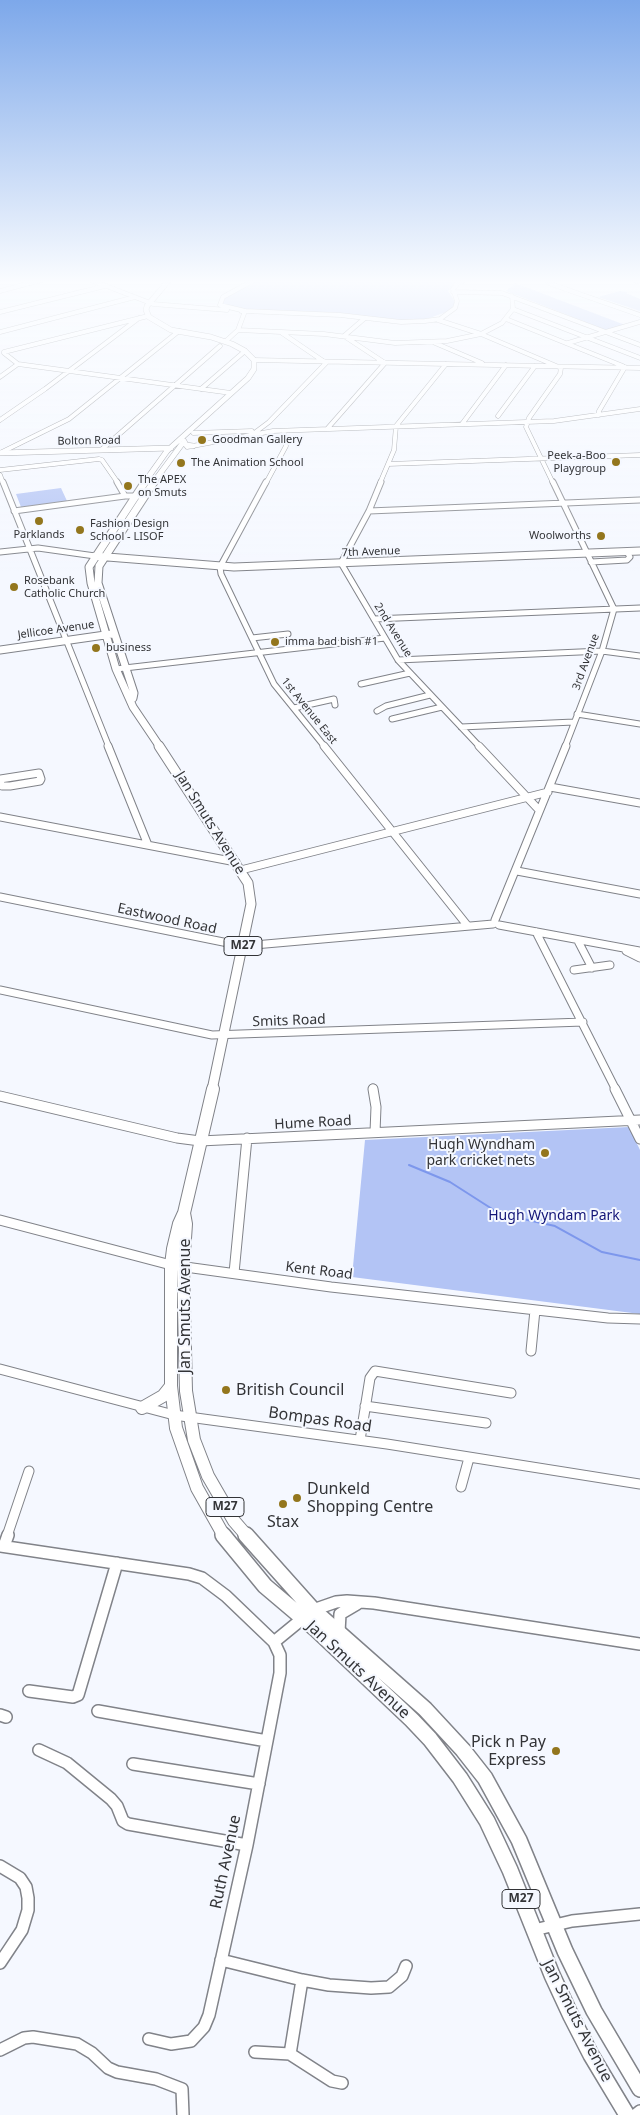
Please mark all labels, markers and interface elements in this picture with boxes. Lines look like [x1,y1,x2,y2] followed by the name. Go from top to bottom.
[212,433,302,447] place label: Goodman Gallery
[57,434,121,448] street label: Bolton Road
[196,434,208,446] marker: Goodman Gallery
[547,449,606,475] place label: Peek-a-Boo Playgroup
[191,456,303,470] place label: The Animation School
[610,456,622,468] marker: Peek-a-Boo Playgroup
[175,457,187,469] marker: The Animation School
[138,473,187,499] place label: The APEX on Smuts
[122,480,134,492] marker: The APEX on Smuts
[33,515,45,527] marker: Parklands
[90,517,169,543] place label: Fashion Design School - LISOF
[74,524,86,536] marker: Fashion Design School - LISOF
[13,528,65,542] place label: Parklands
[529,529,591,543] place label: Woolworths
[595,530,607,542] marker: Woolworths
[342,544,400,560] street label: 7th Avenue
[24,574,105,600] place label: Rosebank Catholic Church
[8,581,20,593] marker: Rosebank Catholic Church
[371,600,415,660] street label: 2nd Avenue
[17,618,95,642] street label: Jellicoe Avenue
[570,632,602,692] street label: 3rd Avenue
[285,635,378,649] place label: imma bad bish #1
[269,636,281,648] marker: imma bad bish #1
[106,641,151,655] place label: business
[90,642,102,654] marker: business
[278,675,340,747] street label: 1st Avenue East
[172,769,248,877] street label: Jan Smuts Avenue
[116,900,218,938] street label: Eastwood Road
[224,936,262,956] road number: M27
[252,1011,326,1031] street label: Smits Road
[274,1113,352,1133] street label: Hume Road
[426,1137,535,1170] place label: Hugh Wyndham park cricket nets
[539,1147,551,1159] marker: Hugh Wyndham park cricket nets
[488,1208,620,1224] park label: Hugh Wyndam Park
[175,1239,195,1373] street label: Jan Smuts Avenue
[284,1259,354,1283] street label: Kent Road
[236,1380,344,1400] place label: British Council
[220,1384,232,1396] marker: British Council
[267,1403,373,1437] street label: Bompas Road
[307,1479,433,1517] place label: Dunkeld Shopping Centre
[291,1492,303,1504] marker: Dunkeld Shopping Centre
[206,1498,244,1516] road number: M27
[277,1498,289,1510] marker: Stax
[267,1512,299,1532] place label: Stax
[302,1617,414,1723] street label: Jan Smuts Avenue
[471,1732,546,1770] place label: Pick n Pay Express
[550,1745,562,1757] marker: Pick n Pay Express
[207,1813,245,1911] street label: Ruth Avenue
[502,1890,540,1908] road number: M27
[538,1957,616,2085] street label: Jan Smuts Avenue

